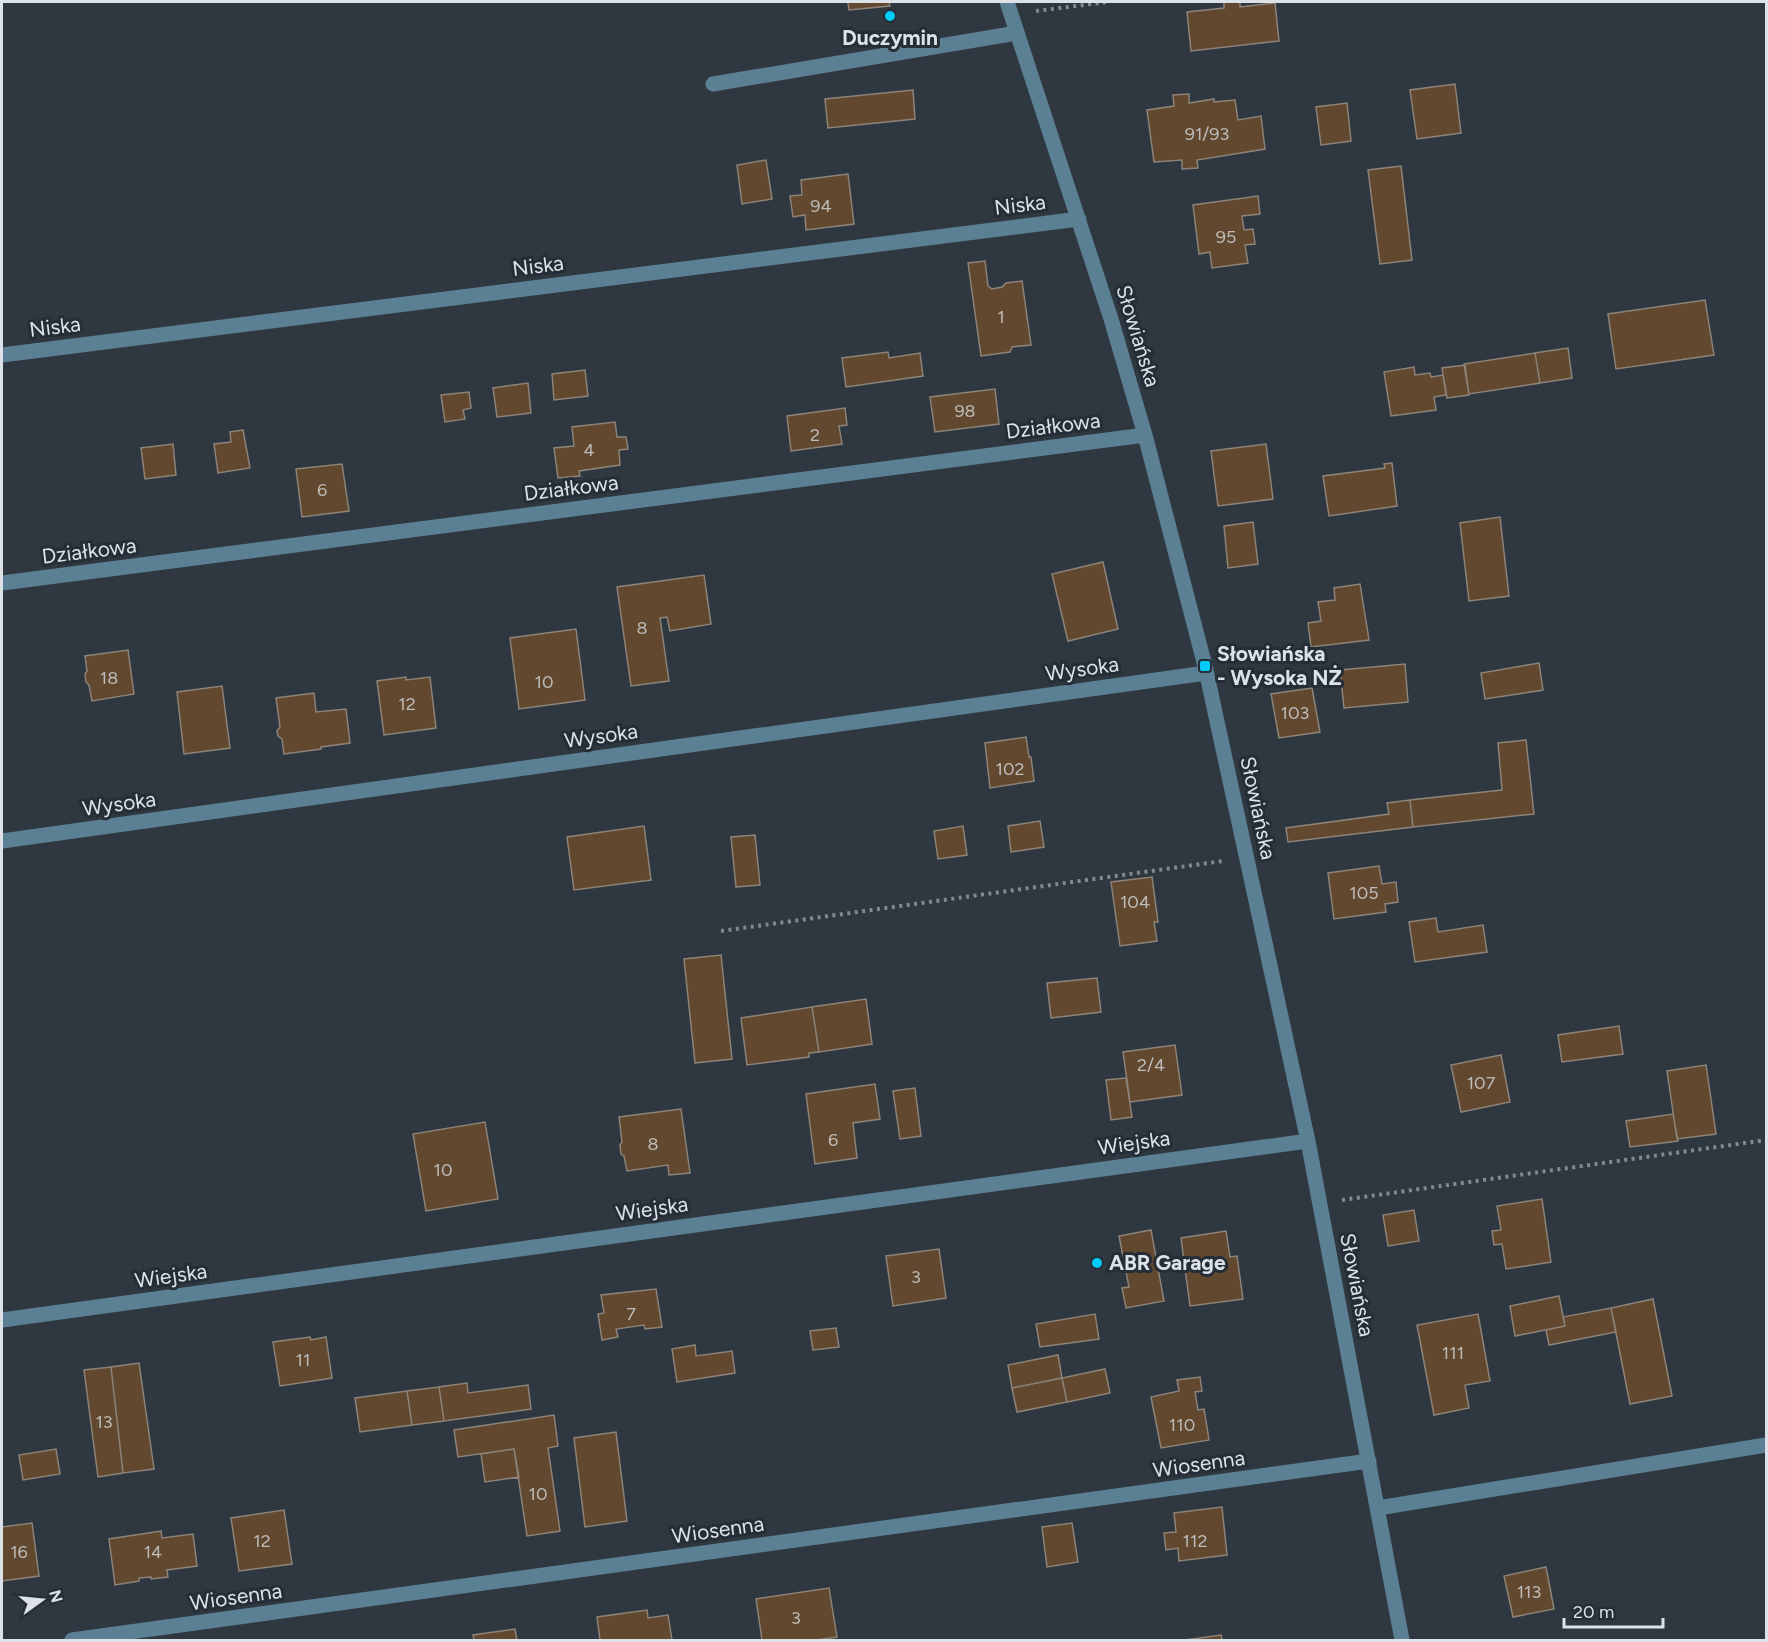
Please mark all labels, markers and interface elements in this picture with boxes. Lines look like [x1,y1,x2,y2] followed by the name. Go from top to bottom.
[883,9,897,23] marker: Duczymin
[842,25,938,50] place label: Duczymin
[1185,123,1229,145] house number: 91/93
[993,189,1047,220] street label: Niska
[810,195,832,217] house number: 94
[1216,226,1236,248] house number: 95
[511,250,565,281] street label: Niska
[1111,282,1166,390] street label: Słowiańska
[997,306,1005,328] house number: 1
[28,311,82,342] street label: Niska
[954,400,976,422] house number: 98
[1004,407,1102,444] street label: Działkowa
[810,424,820,446] house number: 2
[583,439,595,461] house number: 4
[522,469,620,506] street label: Działkowa
[317,479,327,501] house number: 6
[40,532,138,569] street label: Działkowa
[636,617,648,639] house number: 8
[1217,641,1342,690] place label: Słowiańska - Wysoka NŻ
[1044,651,1120,686] street label: Wysoka
[1198,659,1212,673] marker: Słowiańska - Wysoka NŻ
[100,667,118,689] house number: 18
[535,671,553,693] house number: 10
[398,693,416,715] house number: 12
[1281,702,1309,724] house number: 103
[563,718,639,753] street label: Wysoka
[1235,754,1282,862] street label: Słowiańska
[995,758,1025,780] house number: 102
[81,786,157,821] street label: Wysoka
[1349,882,1379,904] house number: 105
[1120,891,1150,913] house number: 104
[1137,1054,1165,1076] house number: 2/4
[1467,1072,1496,1094] house number: 107
[1096,1125,1172,1160] street label: Wiejska
[828,1129,838,1151] house number: 6
[647,1133,659,1155] house number: 8
[434,1159,452,1181] house number: 10
[614,1191,690,1226] street label: Wiejska
[1335,1231,1380,1339] street label: Słowiańska
[1109,1250,1226,1275] place label: ABR Garage
[1090,1256,1104,1270] marker: ABR Garage
[133,1258,209,1293] street label: Wiejska
[911,1266,921,1288] house number: 3
[626,1303,636,1325] house number: 7
[1442,1342,1464,1364] house number: 111
[296,1349,310,1371] house number: 11
[95,1411,113,1433] house number: 13
[1169,1414,1195,1436] house number: 110
[1151,1445,1247,1482] street label: Wiosenna
[529,1483,547,1505] house number: 10
[670,1511,766,1548] street label: Wiosenna
[253,1530,271,1552] house number: 12
[1183,1530,1207,1552] house number: 112
[10,1541,28,1563] house number: 16
[144,1541,162,1563] house number: 14
[12,1570,72,1630] north arrow
[188,1578,284,1615] street label: Wiosenna
[1517,1581,1541,1603] house number: 113
[45,1588,67,1605] text: N
[1564,1591,1663,1629] scale bar
[1573,1601,1614,1623] text: 20 m
[791,1607,801,1629] house number: 3

